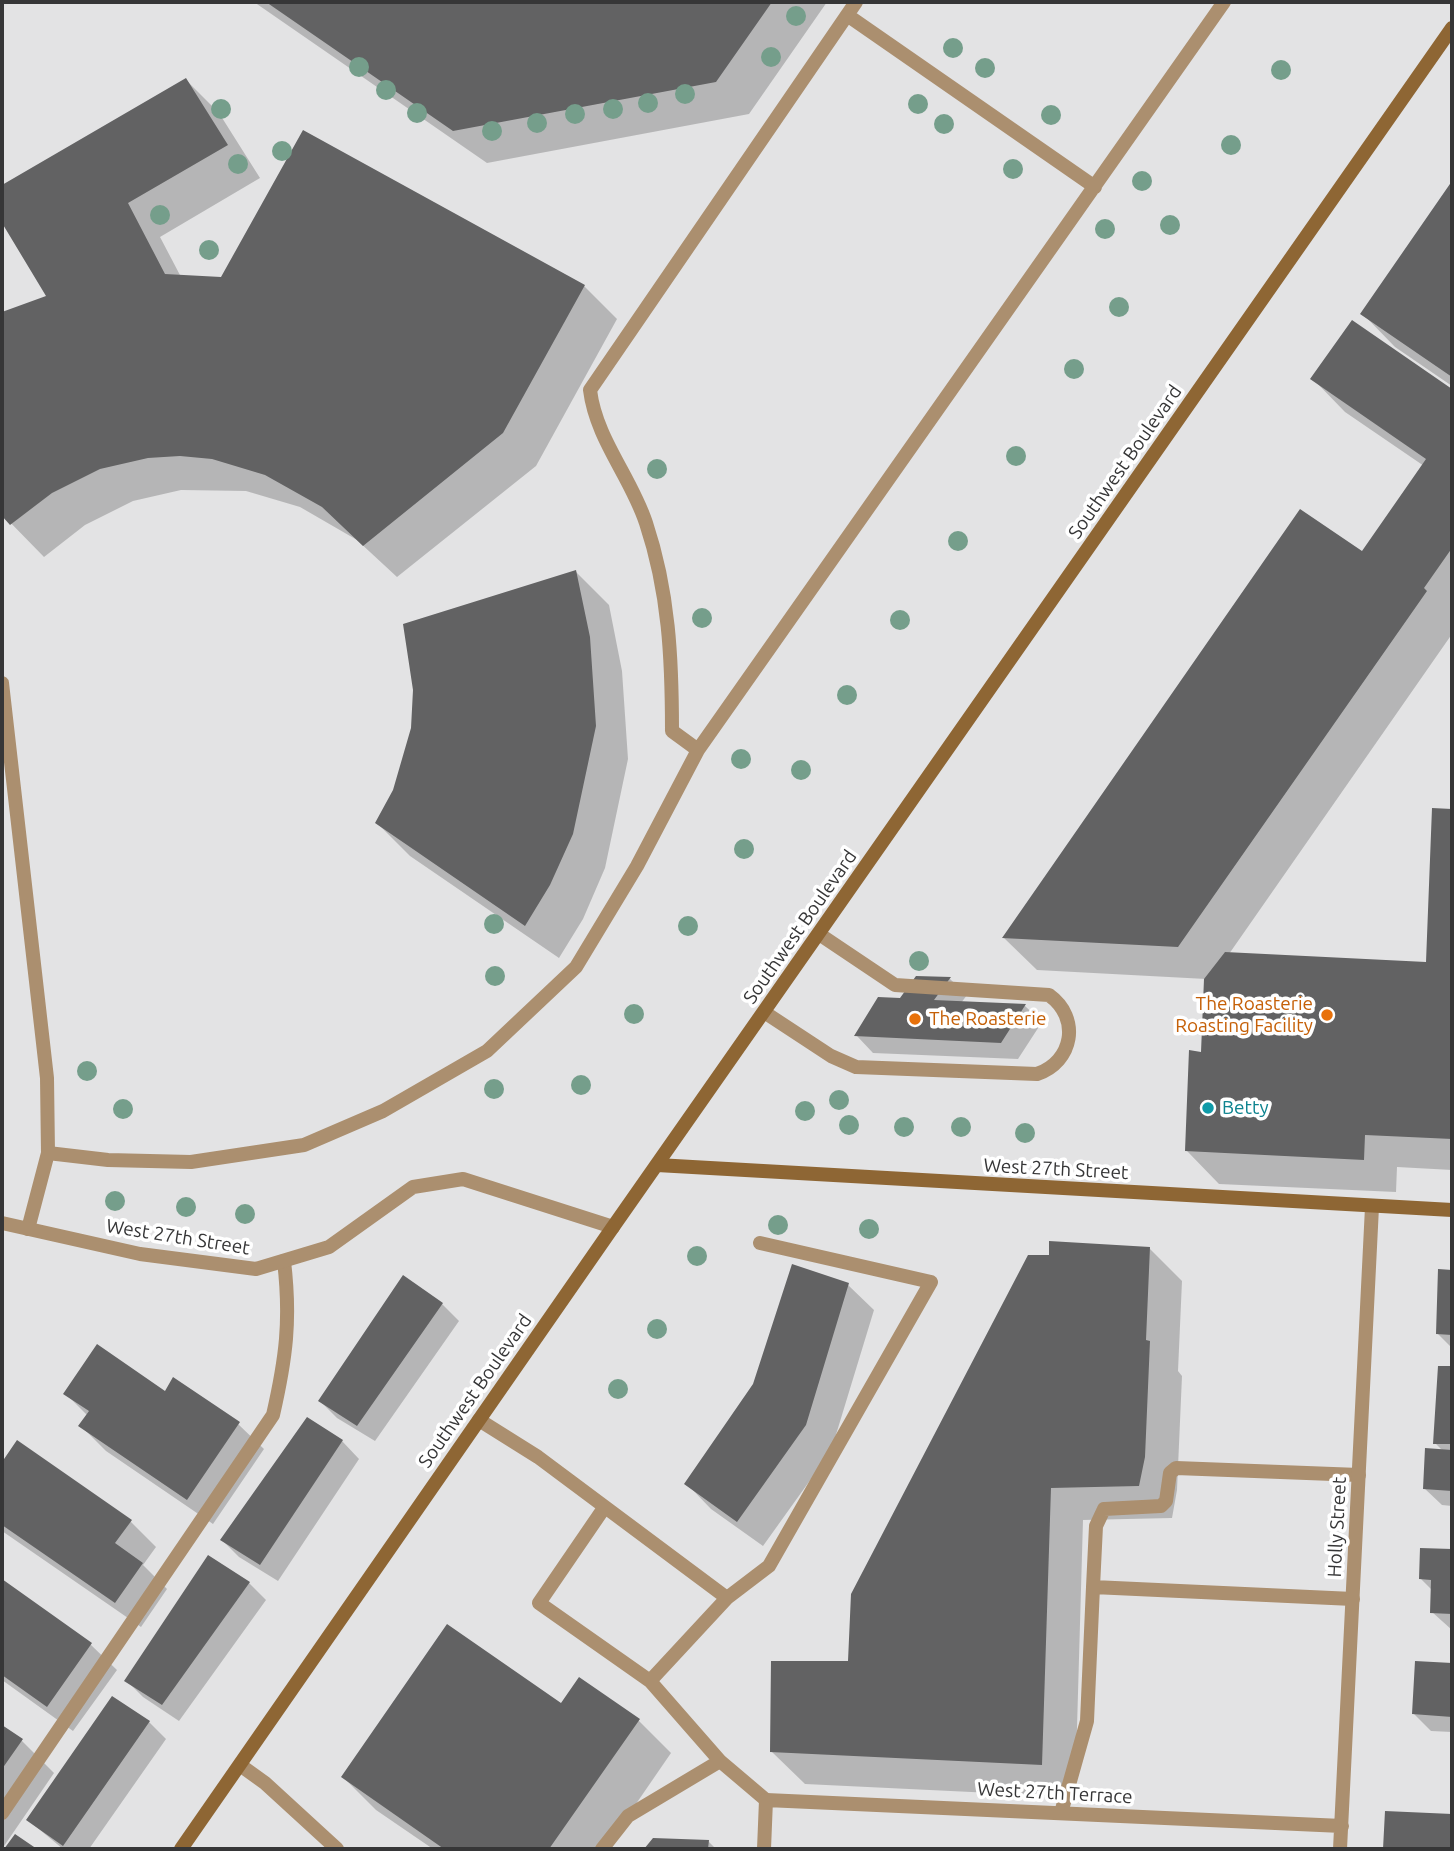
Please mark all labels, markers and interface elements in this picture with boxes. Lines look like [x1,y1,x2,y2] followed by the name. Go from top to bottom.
[1063,381,1187,543] street label: Southwest Boulevard
[738,846,862,1008] street label: Southwest Boulevard
[1175,993,1313,1037] place label: The Roasterie Roasting Facility
[1319,1007,1335,1023] marker: The Roasterie Roasting Facility
[929,1008,1046,1030] place label: The Roasterie
[907,1011,923,1027] marker: The Roasterie
[1222,1097,1269,1119] place label: Betty
[1200,1100,1216,1116] marker: Betty
[983,1154,1129,1184] street label: West 27th Street
[105,1214,251,1260] street label: West 27th Street
[413,1310,537,1472] street label: Southwest Boulevard
[1323,1476,1351,1578] street label: Holly Street
[977,1778,1133,1808] street label: West 27th Terrace

